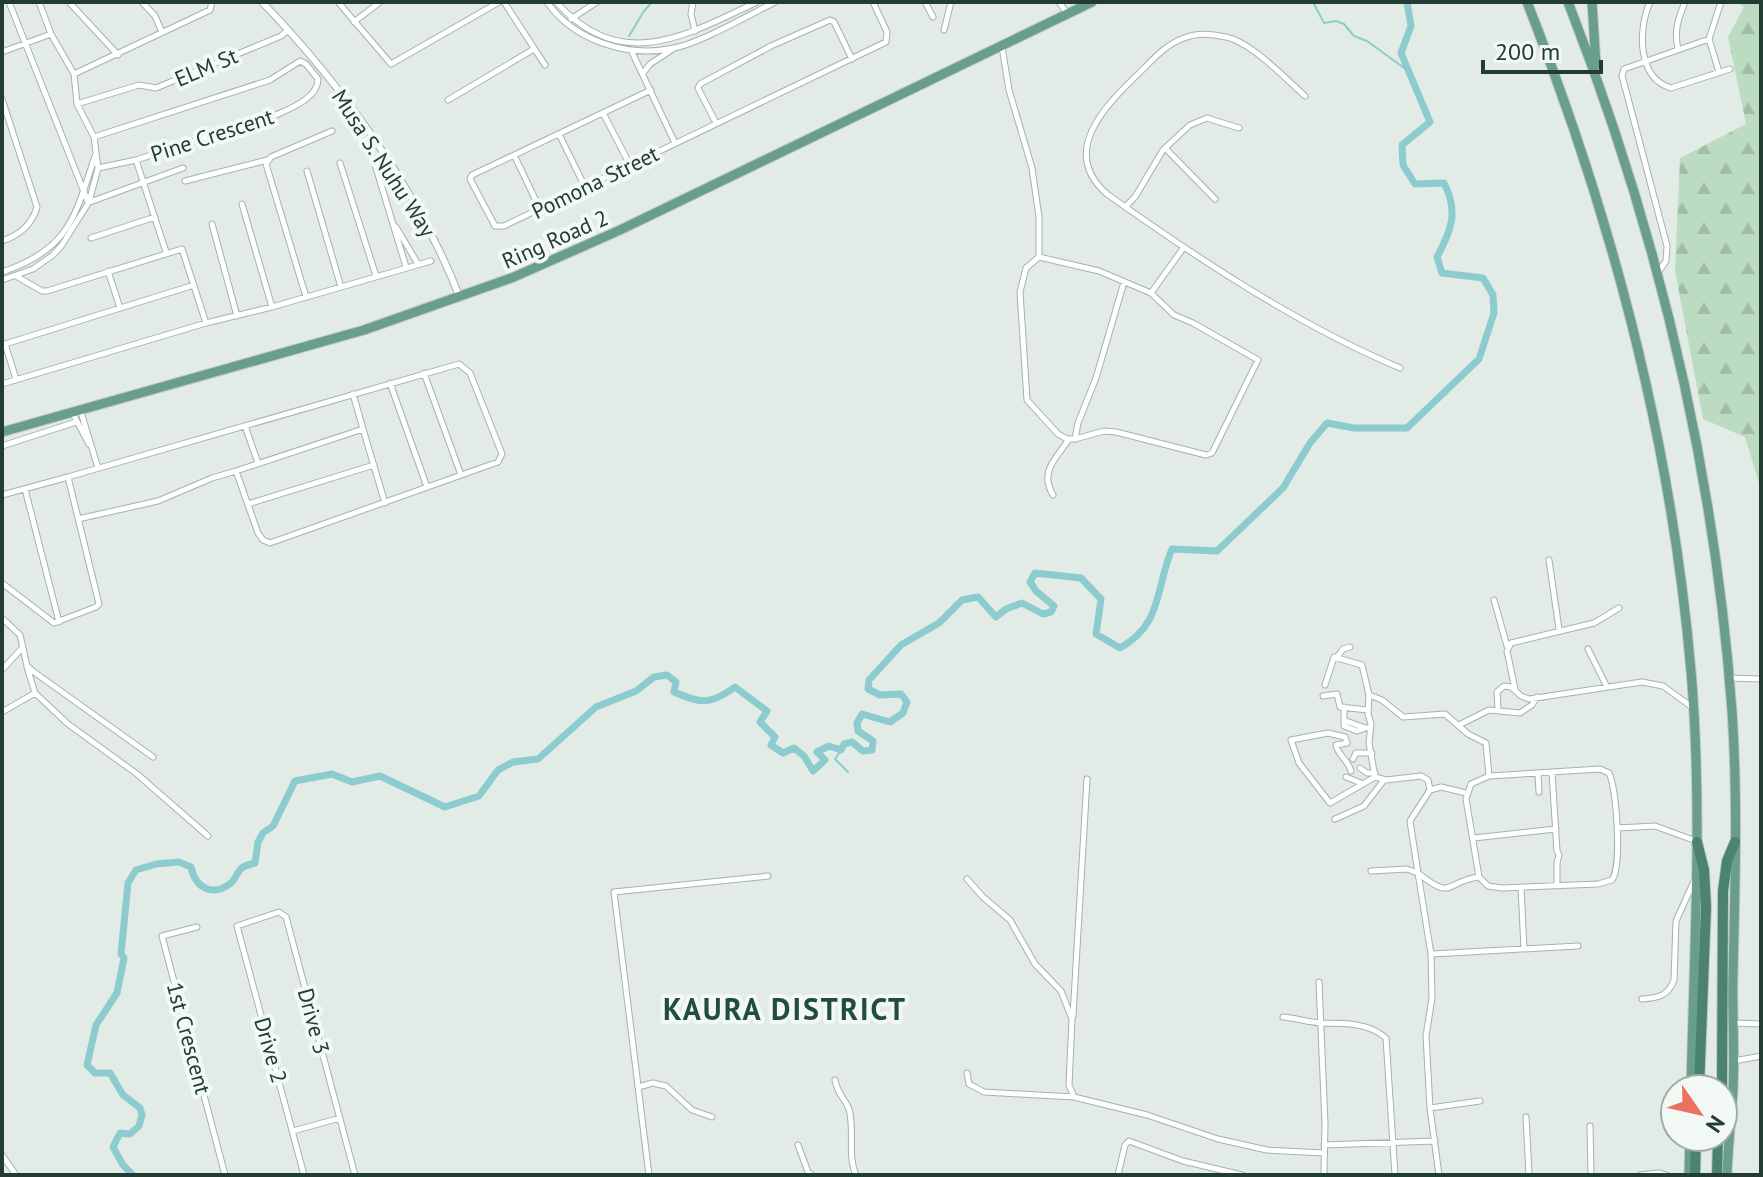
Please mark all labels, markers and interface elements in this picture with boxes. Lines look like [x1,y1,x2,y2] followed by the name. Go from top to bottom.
[1483,24,1601,74] scale bar
[1495,36,1560,67] text: 200 m
[170,41,242,93] street label: ELM St
[326,84,443,243] street label: Musa S. Nuhu Way
[147,102,277,168] street label: Pine Crescent
[527,139,664,225] street label: Pomona Street
[498,203,612,275] street label: Ring Road 2
[161,979,218,1098] street label: 1st Crescent
[292,985,336,1057] street label: Drive 3
[663,989,907,1028] district label: KAURA DISTRICT
[248,1014,294,1086] street label: Drive 2
[1659,1073,1739,1153] north arrow
[1700,1110,1731,1138] text: N

